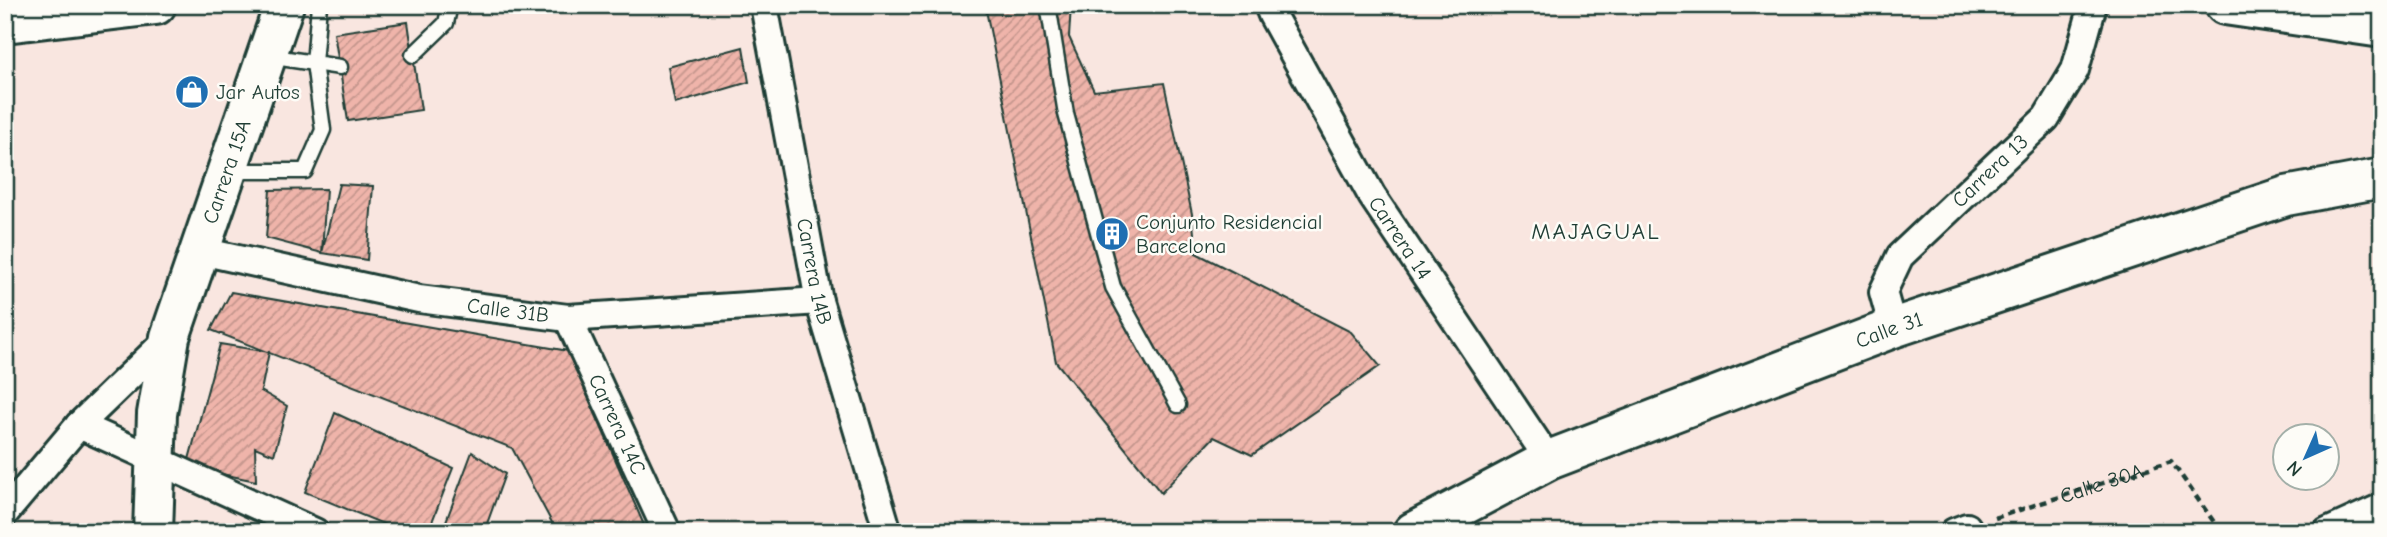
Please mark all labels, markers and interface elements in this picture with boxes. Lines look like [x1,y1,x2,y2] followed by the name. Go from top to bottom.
[173,73,211,111] shop icon: Jar Autos
[216,80,300,104] place label: Jar Autos
[198,117,256,227] street label: Carrera 15A
[1947,129,2033,212] street label: Carrera 13
[1364,192,1436,284] street label: Carrera 14
[1136,210,1322,258] place label: Conjunto Residencial Barcelona
[1093,215,1131,253] building icon: Conjunto Residencial Barcelona
[792,216,837,327] street label: Carrera 14B
[1531,218,1661,245] district label: MAJAGUAL
[466,293,551,327] street label: Calle 31B
[1852,307,1926,353] street label: Calle 31
[584,370,651,478] street label: Carrera 14C
[2272,421,2342,491] north arrow
[2283,456,2307,480] text: N
[2057,459,2146,508] street label: Calle 30A

